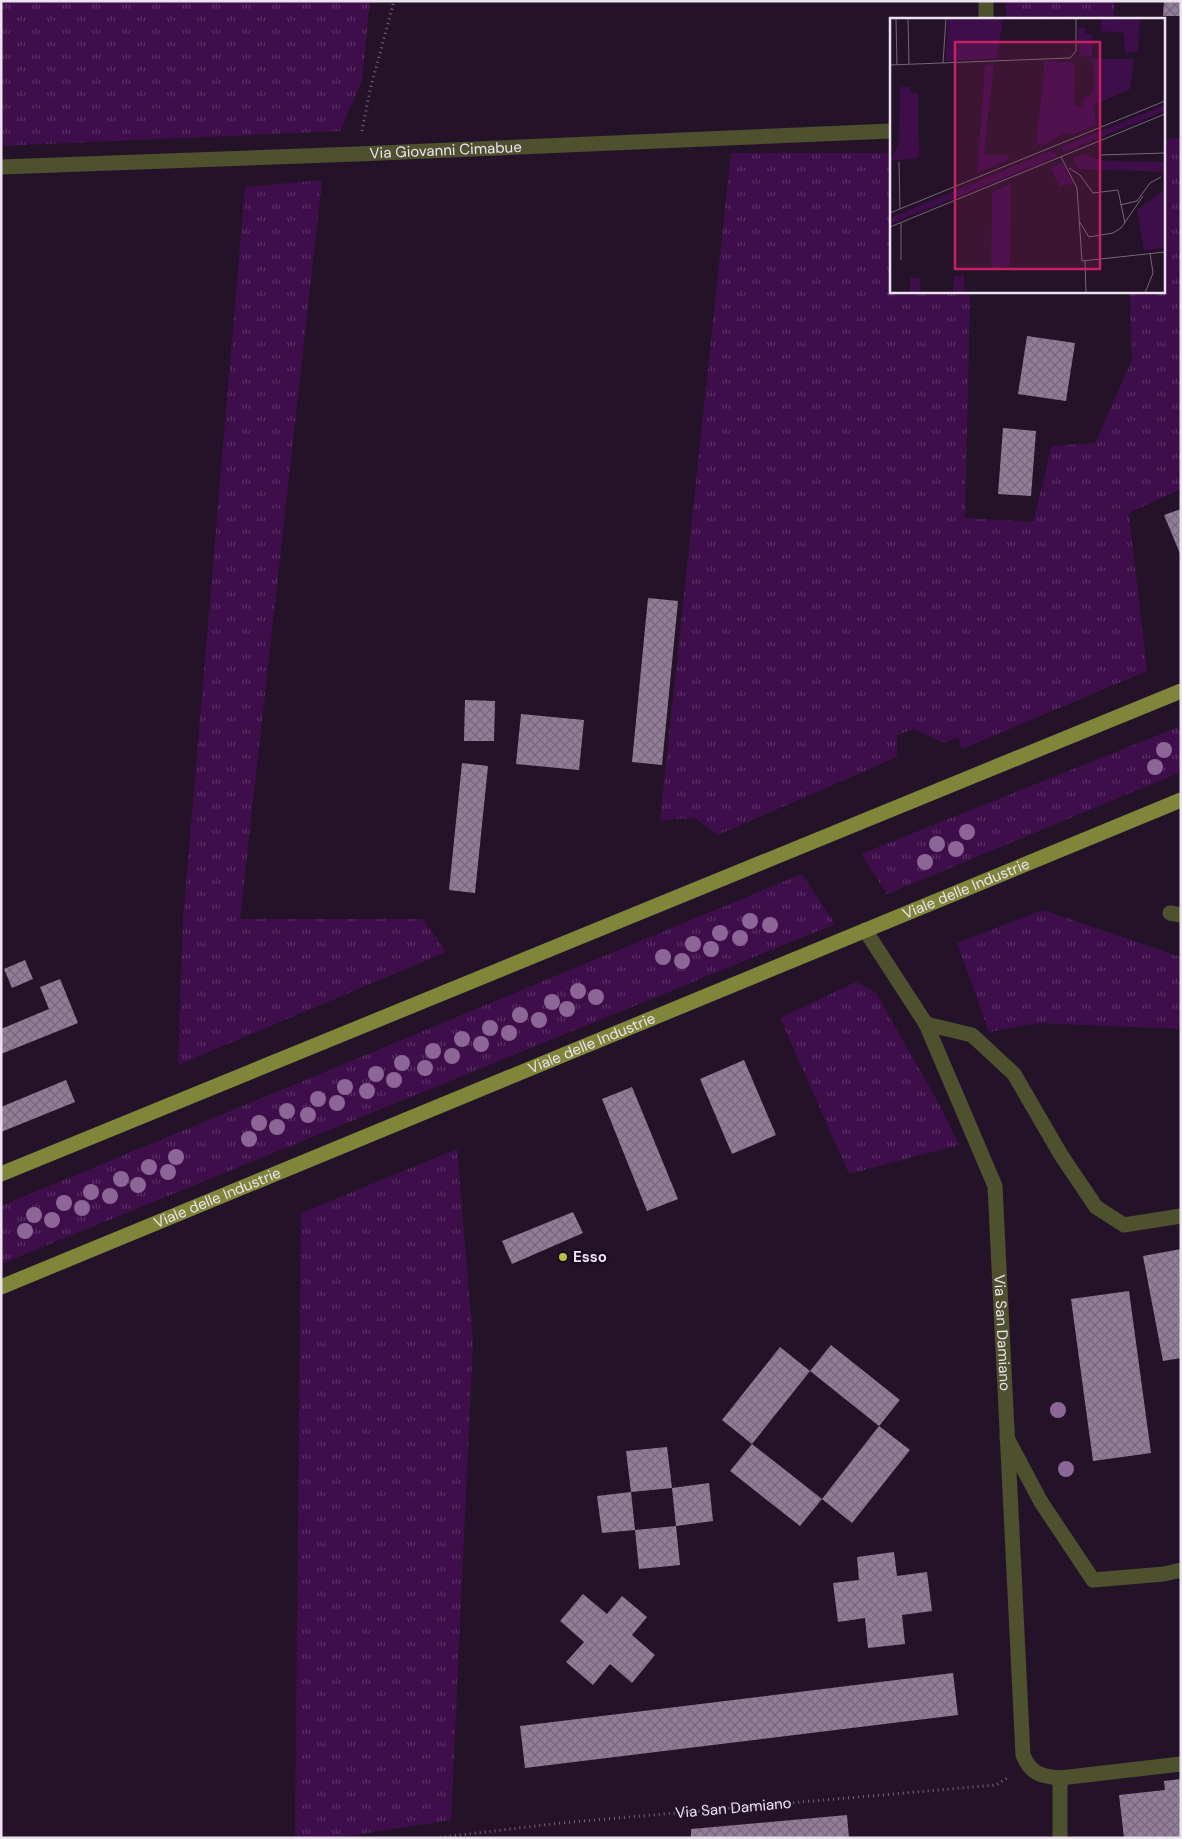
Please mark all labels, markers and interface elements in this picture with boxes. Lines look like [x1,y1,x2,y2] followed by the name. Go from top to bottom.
[890,18,1164,292] inset map
[369,137,522,163] street label: Via Giovanni Cimabue
[899,854,1033,924] street label: Viale delle Industrie
[525,1008,658,1078] street label: Viale delle Industrie
[151,1163,284,1233] street label: Viale delle Industrie
[573,1247,607,1267] place label: Esso
[557,1251,569,1263] marker: Esso
[989,1274,1015,1391] street label: Via San Damiano
[675,1793,792,1823] street label: Via San Damiano

